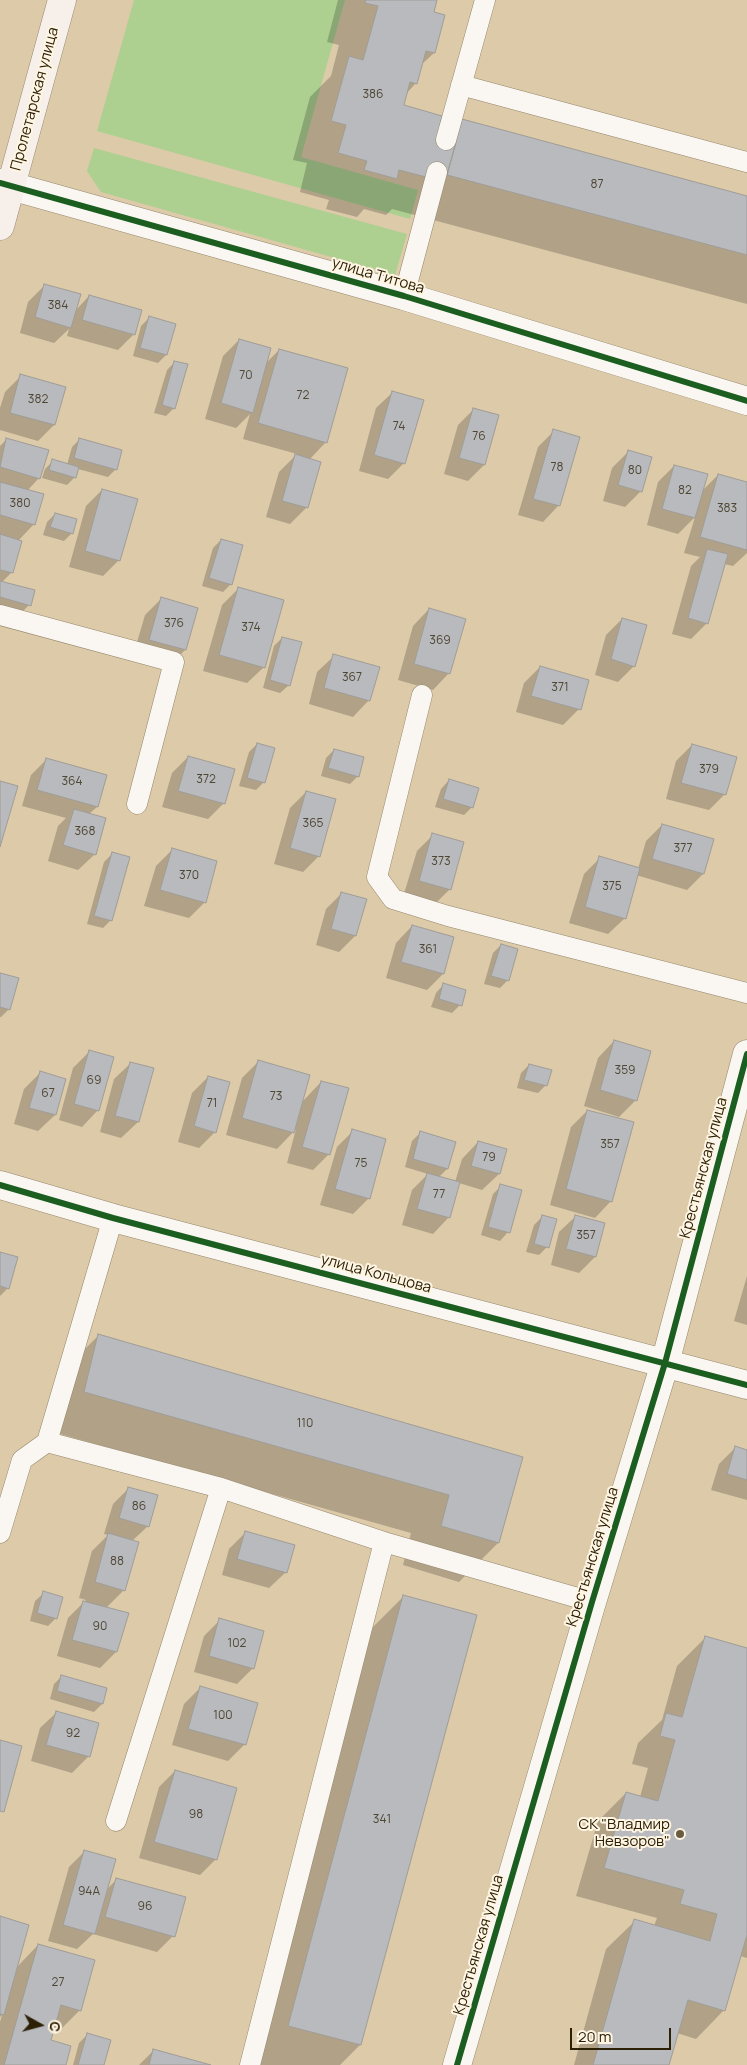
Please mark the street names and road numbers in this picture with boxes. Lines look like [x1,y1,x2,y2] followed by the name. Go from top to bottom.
[7,25,63,173] street label: Пролетарская улица
[330,254,426,298] street label: улица Титова
[677,1096,731,1240] street label: Крестьянская улица
[319,1251,433,1297] street label: улица Кольцова
[563,1485,623,1629] street label: Крестьянская улица
[450,1873,508,2017] street label: Крестьянская улица

